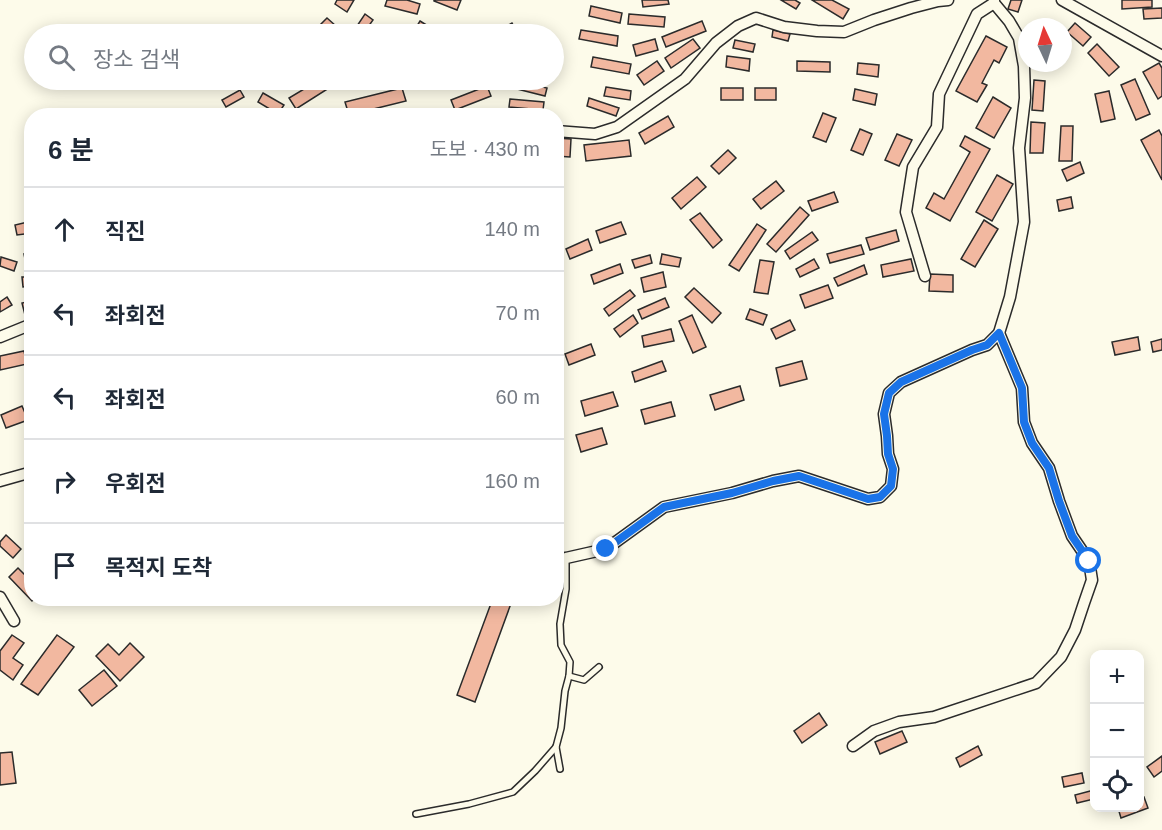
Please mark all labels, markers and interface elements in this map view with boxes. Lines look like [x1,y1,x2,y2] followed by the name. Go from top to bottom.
[1018,18,1072,72] north arrow
[24,24,564,90] search box
[45,41,78,74] icon: search
[93,47,180,72] text: 장소 검색
[48,135,94,165] text: 6 분
[430,138,540,160] text: 도보 · 430 m
[48,213,81,246] icon: ahead
[484,218,540,240] text: 140 m
[105,219,145,244] text: 직진
[48,297,81,330] icon: left
[496,302,540,324] text: 70 m
[105,303,166,328] text: 좌회전
[48,381,81,414] icon: left
[496,386,540,408] text: 60 m
[105,387,166,412] text: 좌회전
[48,465,81,498] icon: right
[484,470,540,492] text: 160 m
[105,471,166,496] text: 우회전
[592,535,618,561] route end
[1075,547,1101,573] route start
[48,549,81,582] icon: arrive
[105,555,212,580] text: 목적지 도착
[1090,650,1144,812] map controls
[1090,650,1144,704] button: +
[1090,704,1144,758] button: −
[1090,758,1144,812] button: locate

